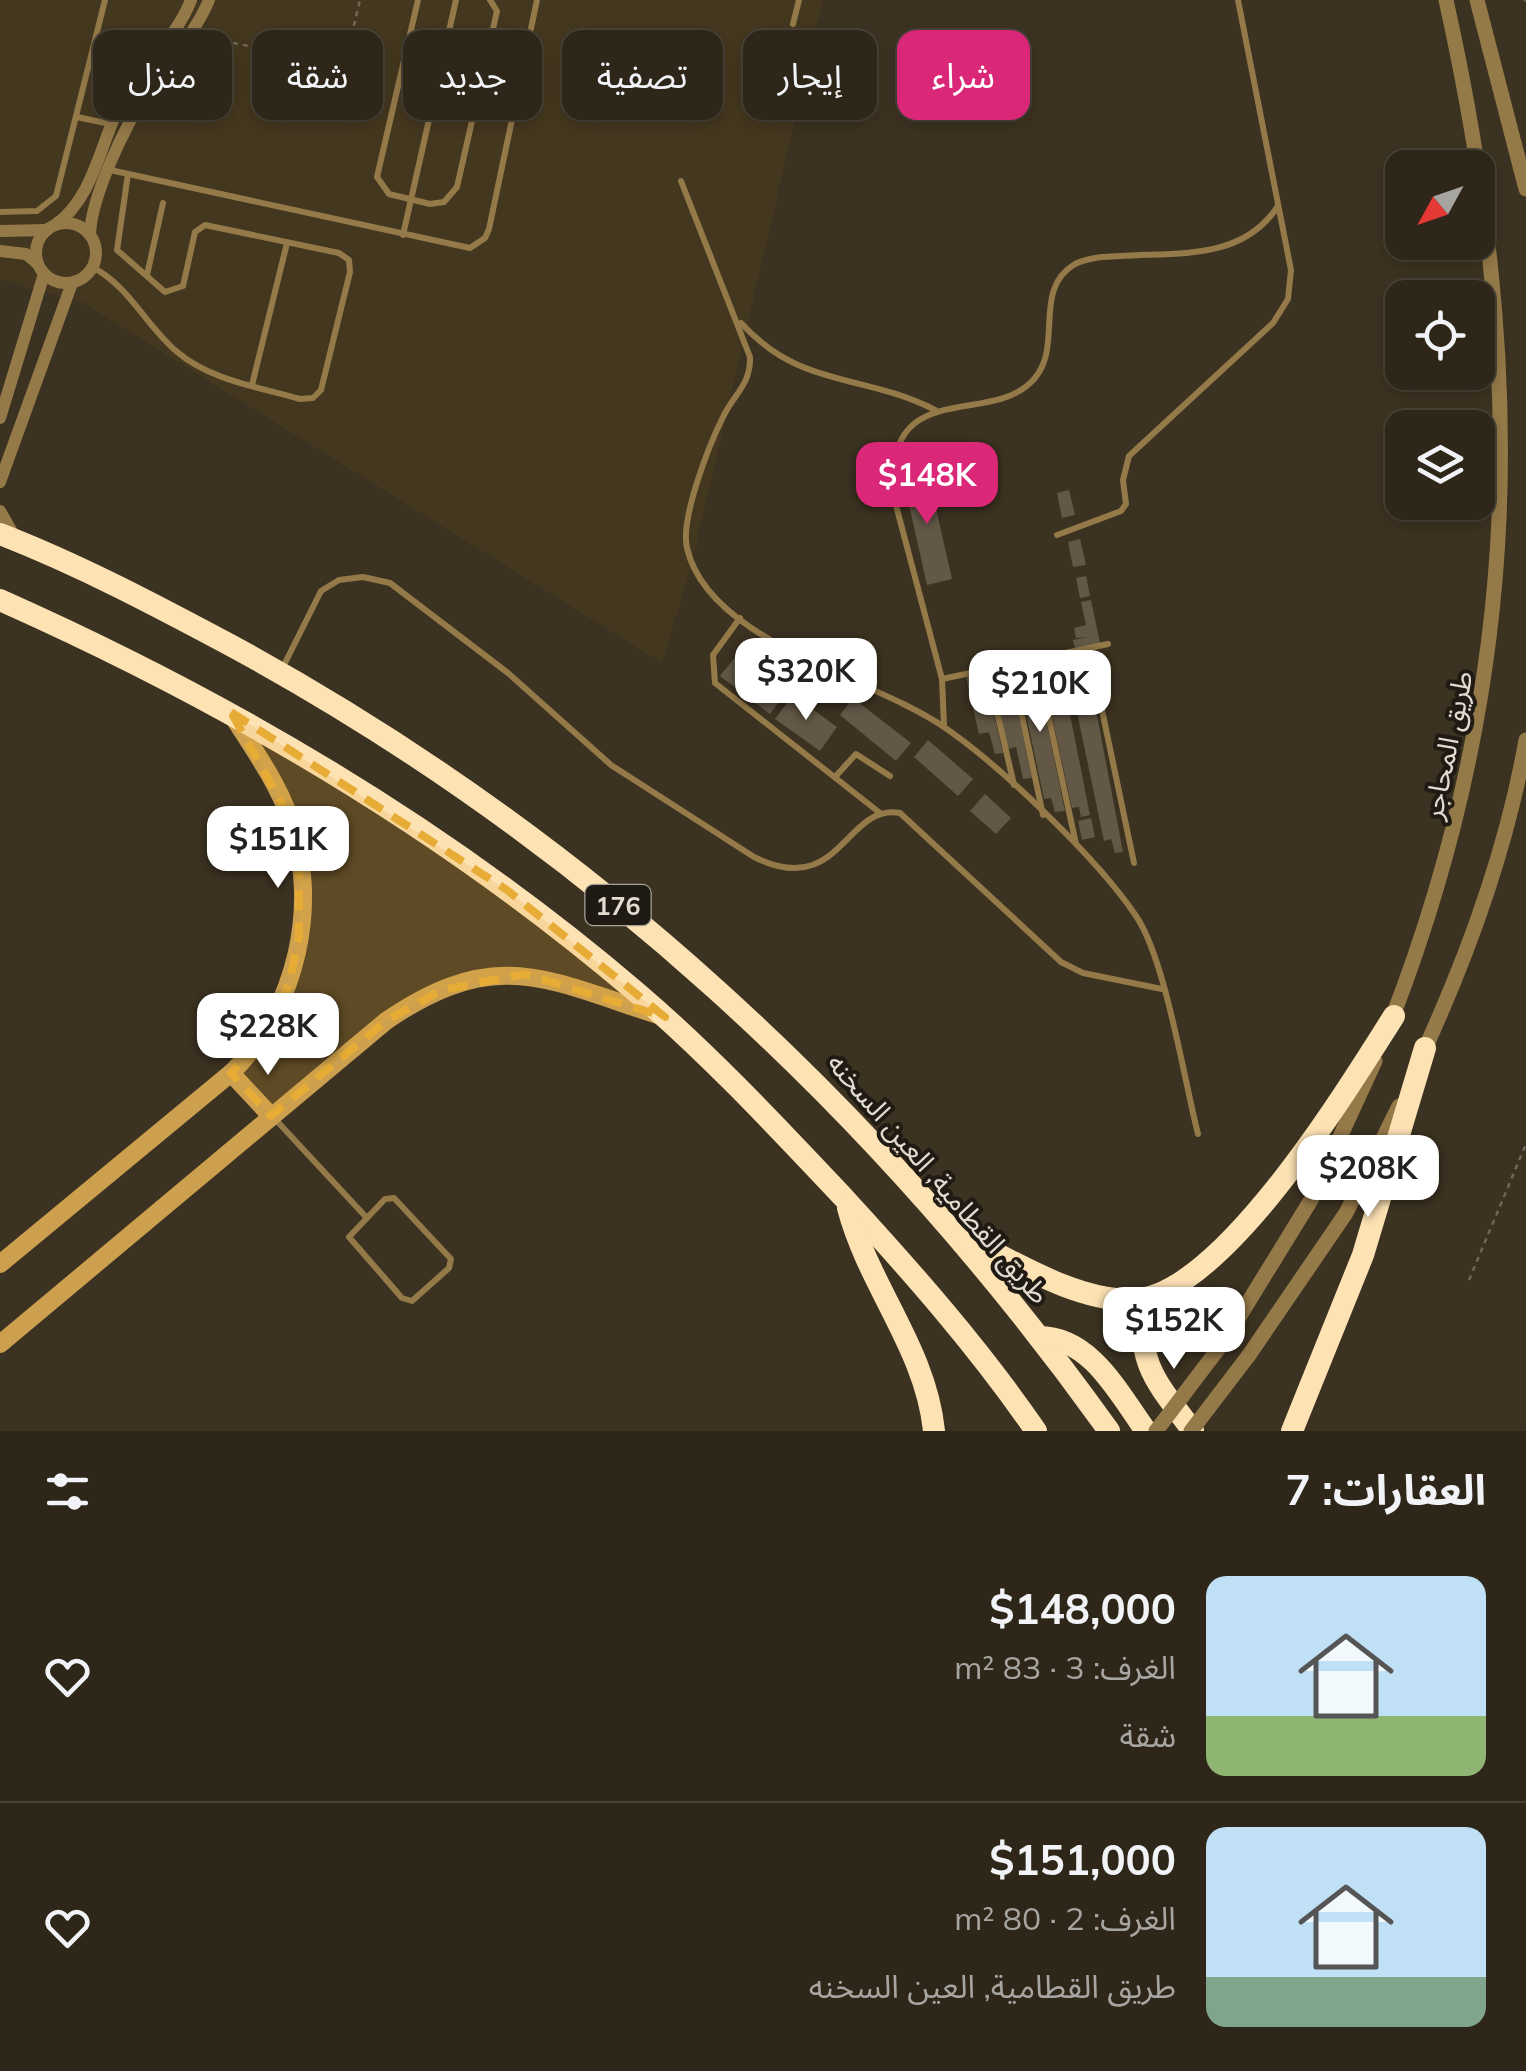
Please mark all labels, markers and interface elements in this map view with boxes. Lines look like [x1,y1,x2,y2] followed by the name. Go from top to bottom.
[93,30,232,120] chip: منزل
[252,30,383,120] chip: شقة
[403,30,542,120] chip: جديد
[562,30,723,120] chip: تصفية
[743,30,877,120] chip: إيجار
[897,30,1030,120] chip: شراء
[1385,150,1495,260] north arrow
[1385,150,1495,520] map controls
[1385,280,1495,390] button: locate
[1385,410,1495,520] button: layers
[857,442,997,527] pin: $148K
[878,454,976,494] text: $148K
[736,638,876,723] pin: $320K
[757,650,855,690] text: $320K
[970,650,1110,735] pin: $210K
[991,662,1089,702] text: $210K
[1414,667,1481,824] street label: طريق المحاجر
[208,806,348,891] pin: $151K
[229,818,327,858] text: $151K
[586,885,650,925] road number: 176
[198,993,338,1078] pin: $228K
[219,1005,317,1045] text: $228K
[820,1045,1058,1311] street label: طريق القطامية, العين السخنه
[1298,1135,1438,1220] pin: $208K
[1319,1147,1417,1187] text: $208K
[1104,1287,1244,1372] pin: $152K
[1125,1299,1223,1339] text: $152K
[1286,1463,1486,1516] text: العقارات: 7
[40,1464,95,1519] icon: filters
[989,1582,1176,1635] text: $148,000
[1286,1616,1406,1736] icon: home
[954,1647,1176,1687] text: الغرف: 3 · 83 m²
[40,1649,95,1704] icon: heart
[1120,1715,1176,1755] text: شقة
[989,1833,1176,1886] text: $151,000
[1286,1867,1406,1987] icon: home
[954,1898,1176,1938] text: الغرف: 2 · 80 m²
[40,1900,95,1955] icon: heart
[809,1966,1176,2006] text: طريق القطامية, العين السخنه

